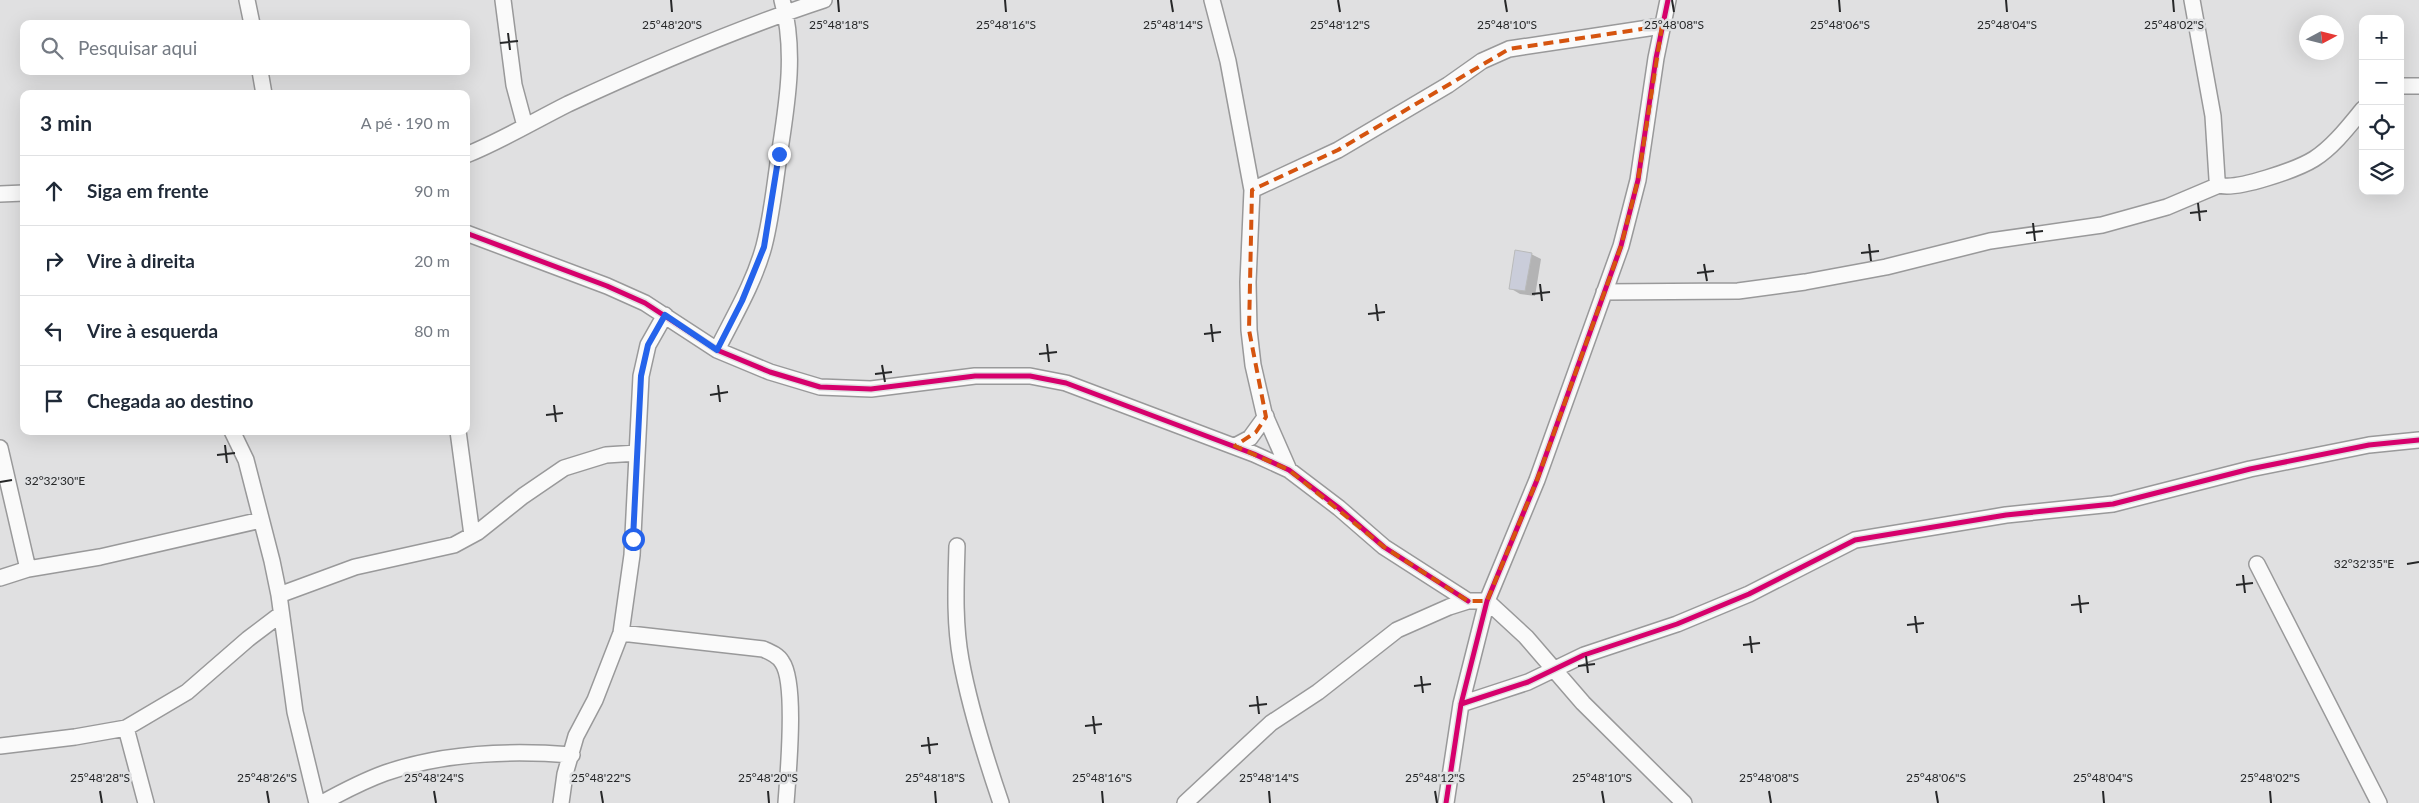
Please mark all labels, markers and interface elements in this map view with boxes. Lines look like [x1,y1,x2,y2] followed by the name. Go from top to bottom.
[2299,15,2344,60] north arrow
[2359,15,2404,195] map controls
[2359,15,2404,60] button: +
[642,17,702,32] text: 25°48'20"S
[809,17,869,32] text: 25°48'18"S
[976,17,1036,32] text: 25°48'16"S
[1143,17,1203,32] text: 25°48'14"S
[1310,17,1370,32] text: 25°48'12"S
[1477,17,1537,32] text: 25°48'10"S
[1644,17,1704,32] text: 25°48'08"S
[1810,17,1870,32] text: 25°48'06"S
[1977,17,2037,32] text: 25°48'04"S
[2144,17,2204,32] text: 25°48'02"S
[20,20,470,75] search box
[38,34,66,62] icon: search
[78,36,197,59] text: Pesquisar aqui
[2359,60,2404,105] button: −
[2359,105,2404,150] button: locate
[40,110,92,135] text: 3 min
[361,113,450,132] text: A pé · 190 m
[768,143,791,166] route end
[2359,150,2404,195] button: layers
[40,177,68,205] icon: ahead
[87,179,209,202] text: Siga em frente
[414,181,450,200] text: 90 m
[40,247,68,275] icon: right
[87,249,195,272] text: Vire à direita
[414,251,450,270] text: 20 m
[40,317,68,345] icon: left
[87,319,218,342] text: Vire à esquerda
[414,321,450,340] text: 80 m
[40,387,68,415] icon: arrive
[87,389,253,412] text: Chegada ao destino
[25,473,85,488] text: 32°32'30"E
[622,528,645,551] route start
[2334,556,2394,571] text: 32°32'35"E
[70,770,130,785] text: 25°48'28"S
[237,770,297,785] text: 25°48'26"S
[404,770,464,785] text: 25°48'24"S
[571,770,631,785] text: 25°48'22"S
[738,770,798,785] text: 25°48'20"S
[905,770,965,785] text: 25°48'18"S
[1072,770,1132,785] text: 25°48'16"S
[1239,770,1299,785] text: 25°48'14"S
[1405,770,1465,785] text: 25°48'12"S
[1572,770,1632,785] text: 25°48'10"S
[1739,770,1799,785] text: 25°48'08"S
[1906,770,1966,785] text: 25°48'06"S
[2073,770,2133,785] text: 25°48'04"S
[2240,770,2300,785] text: 25°48'02"S

